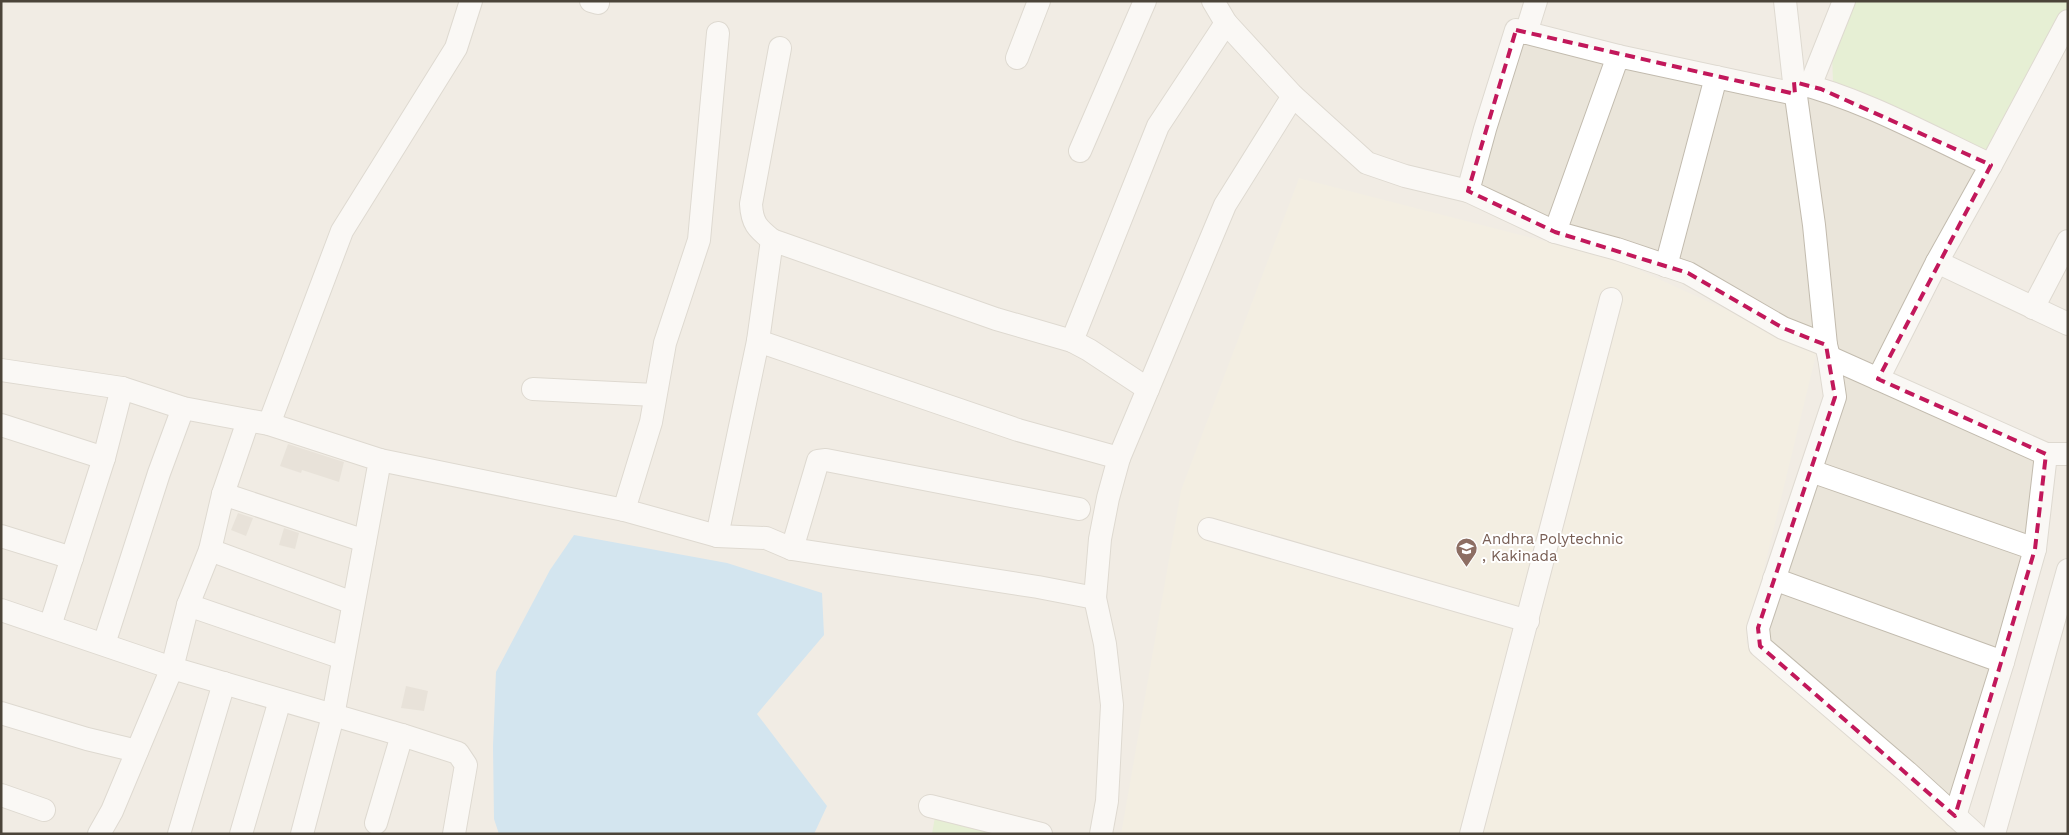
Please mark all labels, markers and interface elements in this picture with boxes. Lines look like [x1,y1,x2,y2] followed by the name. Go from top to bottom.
[1482,530,1623,565] place label: Andhra Polytechnic , Kakinada
[1454,536,1478,567] school or university icon: Andhra Polytechnic , Kakinada

